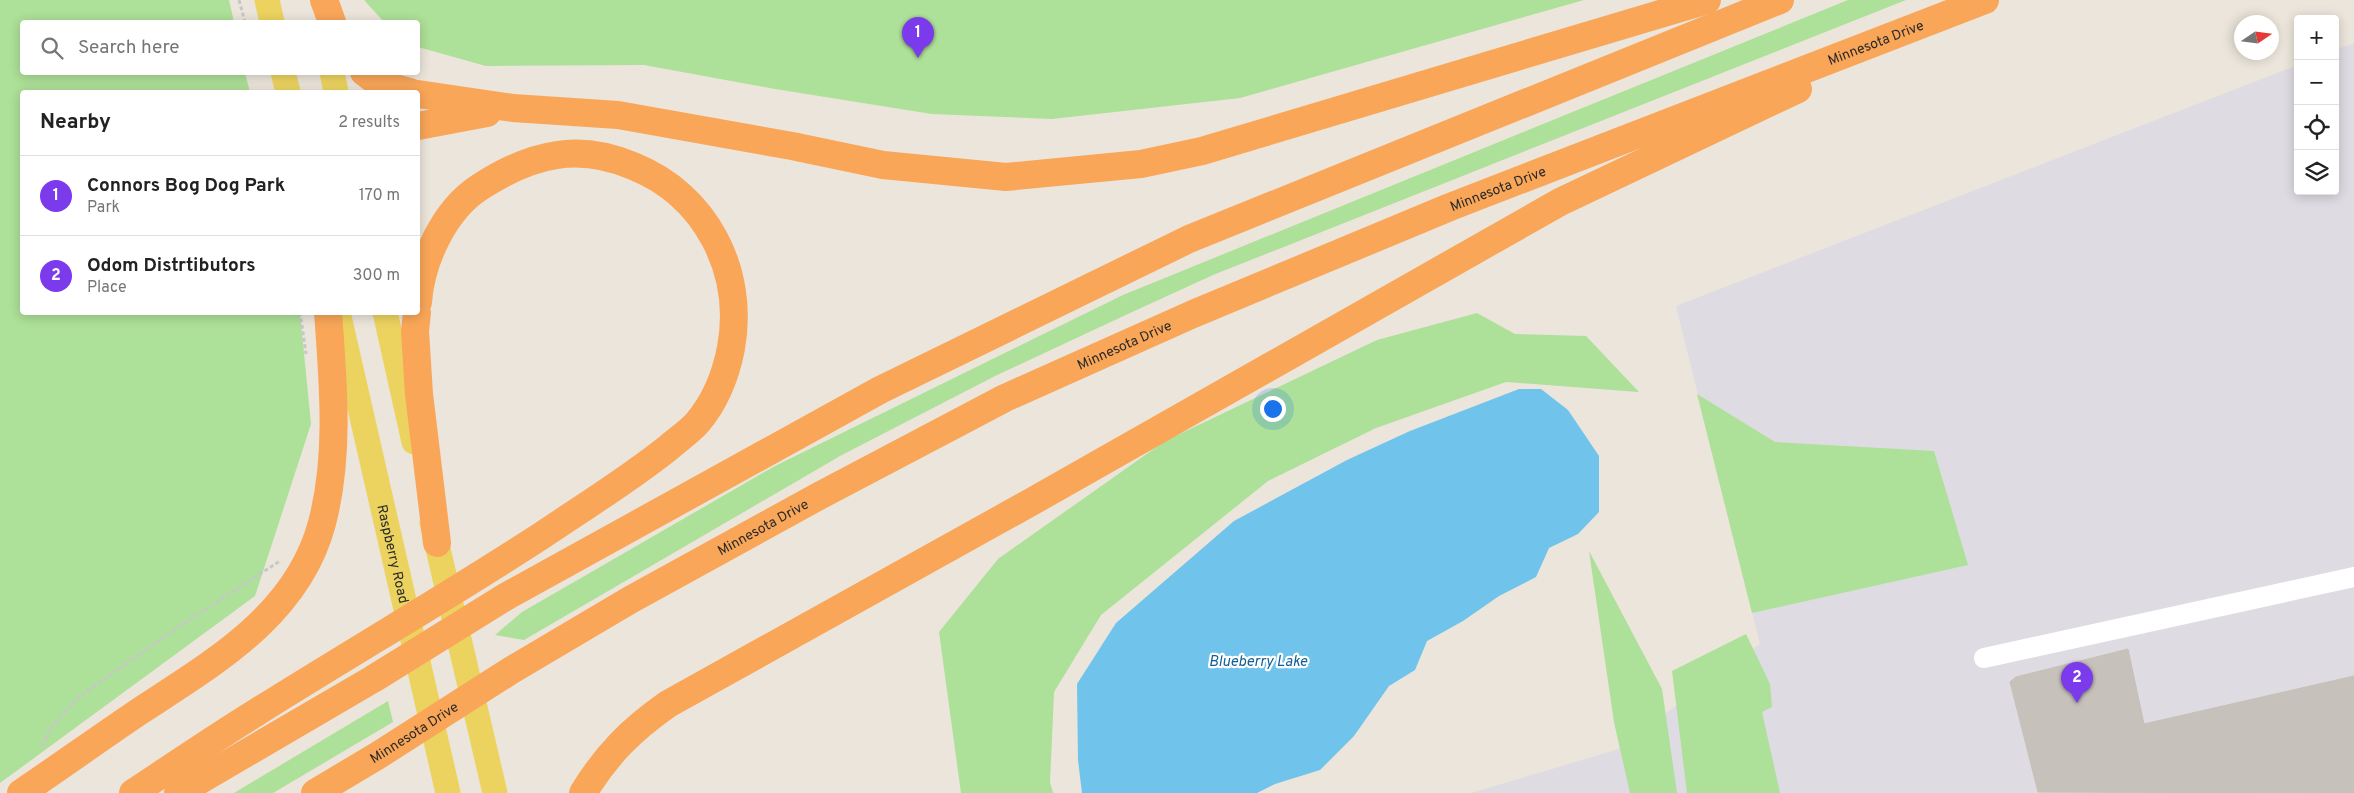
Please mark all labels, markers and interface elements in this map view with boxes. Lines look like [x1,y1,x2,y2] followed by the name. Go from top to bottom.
[2234,15,2279,60] north arrow
[2294,15,2339,195] map controls
[2294,15,2339,60] button: +
[902,17,934,58] pin: 1
[1826,18,1927,70] street label: Minnesota Drive
[20,20,420,75] search box
[38,34,66,62] icon: search
[78,36,180,60] text: Search here
[2294,60,2339,105] button: −
[2294,105,2339,150] button: locate
[40,109,111,136] text: Nearby
[338,113,400,133] text: 2 results
[2294,150,2339,195] button: layers
[1448,164,1549,216] street label: Minnesota Drive
[87,174,285,198] text: Connors Bog Dog Park
[53,186,59,206] text: 1
[359,186,400,206] text: 170 m
[87,198,120,218] text: Park
[87,254,256,278] text: Odom Distrtibutors
[51,266,61,286] text: 2
[353,266,400,286] text: 300 m
[87,278,127,298] text: Place
[1075,318,1175,375] street label: Minnesota Drive
[1260,396,1286,422] your location
[715,496,812,560] street label: Minnesota Drive
[372,503,411,605] street label: Raspberry Road
[1209,653,1307,672] water label: Blueberry Lake
[2061,662,2093,703] pin: 2
[367,699,462,768] street label: Minnesota Drive

